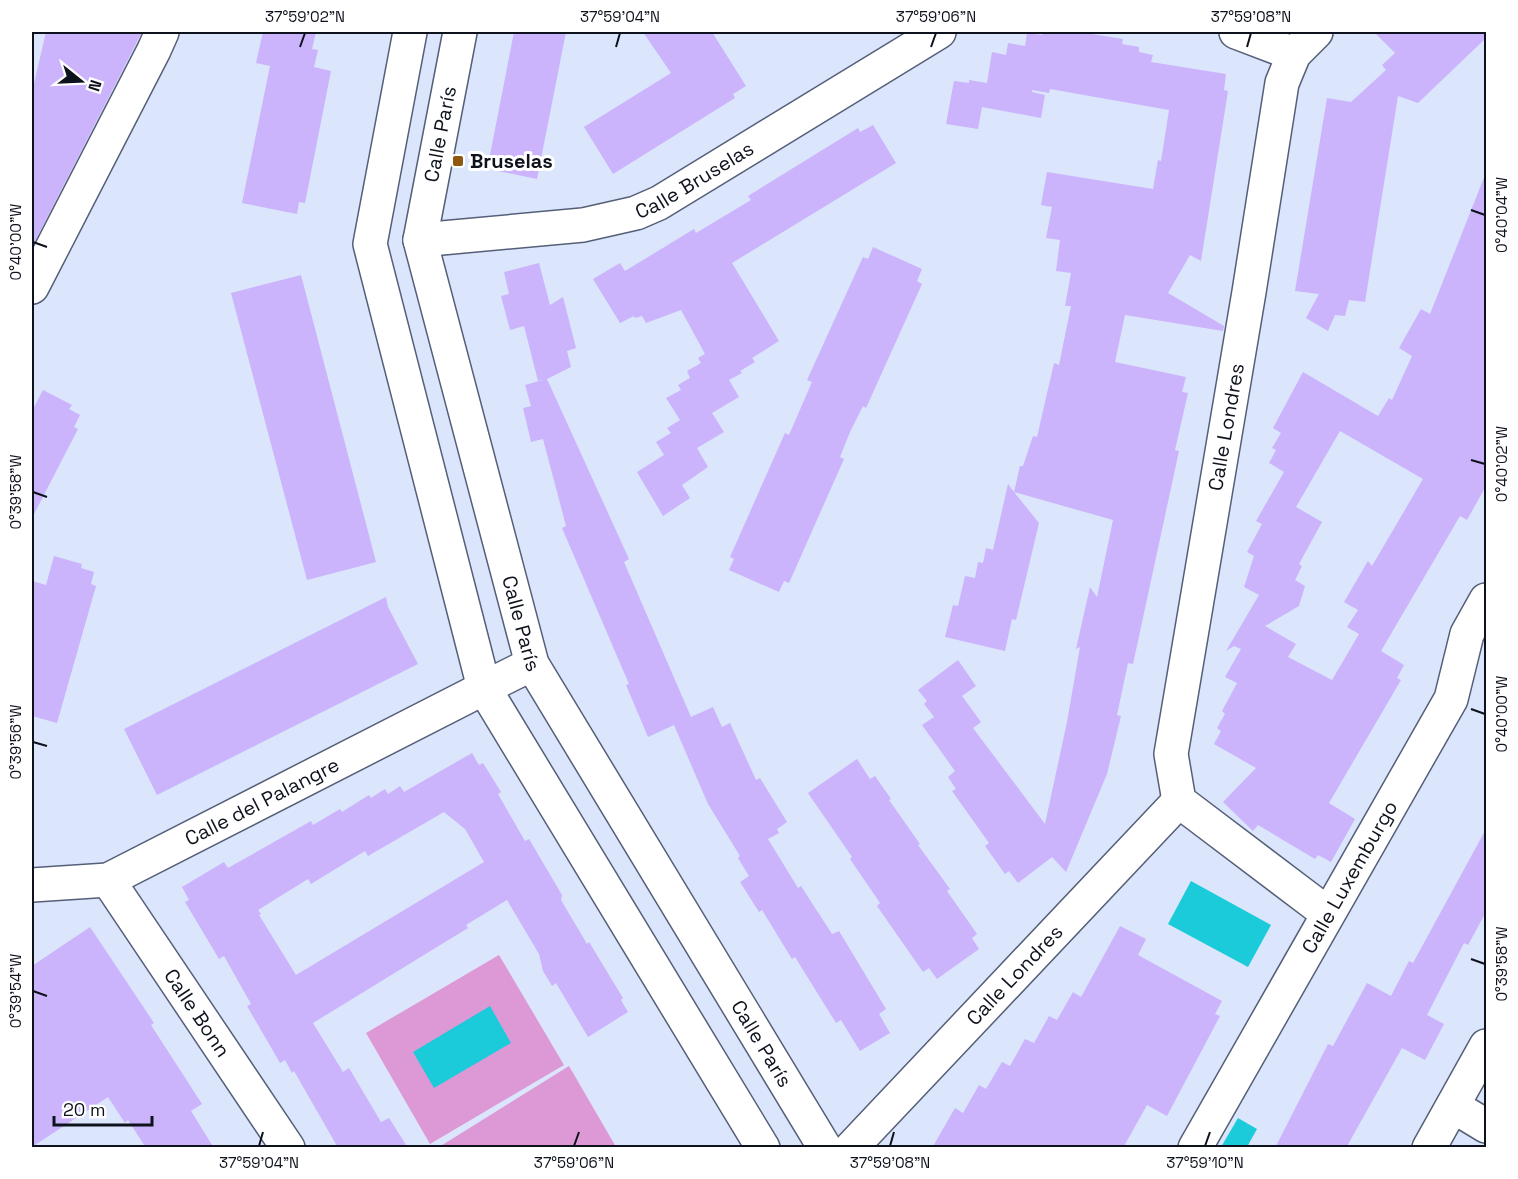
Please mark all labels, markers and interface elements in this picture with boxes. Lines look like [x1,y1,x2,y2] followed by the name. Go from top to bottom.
[265,7,345,26] text: 37°59'02"N
[580,7,660,26] text: 37°59'04"N
[896,7,976,26] text: 37°59'06"N
[1211,7,1291,26] text: 37°59'08"N
[51,51,111,111] north arrow
[83,77,106,94] text: N
[418,84,462,184] street label: Calle París
[631,135,758,225] street label: Calle Bruselas
[470,148,553,174] place label: Bruselas
[451,154,465,168] marker: Bruselas
[1492,177,1511,253] text: 0°40'04"W
[6,204,25,280] text: 0°40'00"W
[1202,361,1250,493] street label: Calle Londres
[1492,426,1511,502] text: 0°40'02"W
[6,454,25,530] text: 0°39'58"W
[496,573,546,676] street label: Calle París
[1492,676,1511,752] text: 0°40'00"W
[6,704,25,780] text: 0°39'56"W
[180,751,343,852] street label: Calle del Palangre
[1296,796,1403,958] street label: Calle Luxemburgo
[961,919,1068,1031] street label: Calle Londres
[1492,926,1511,1002] text: 0°39'58"W
[6,954,25,1028] text: 0°39'54"W
[158,964,236,1062] street label: Calle Bonn
[725,995,798,1092] street label: Calle París
[54,1089,152,1127] scale bar
[63,1098,106,1121] text: 20 m
[219,1153,299,1172] text: 37°59'04"N
[534,1153,614,1172] text: 37°59'06"N
[850,1153,930,1172] text: 37°59'08"N
[1166,1153,1244,1172] text: 37°59'10"N

